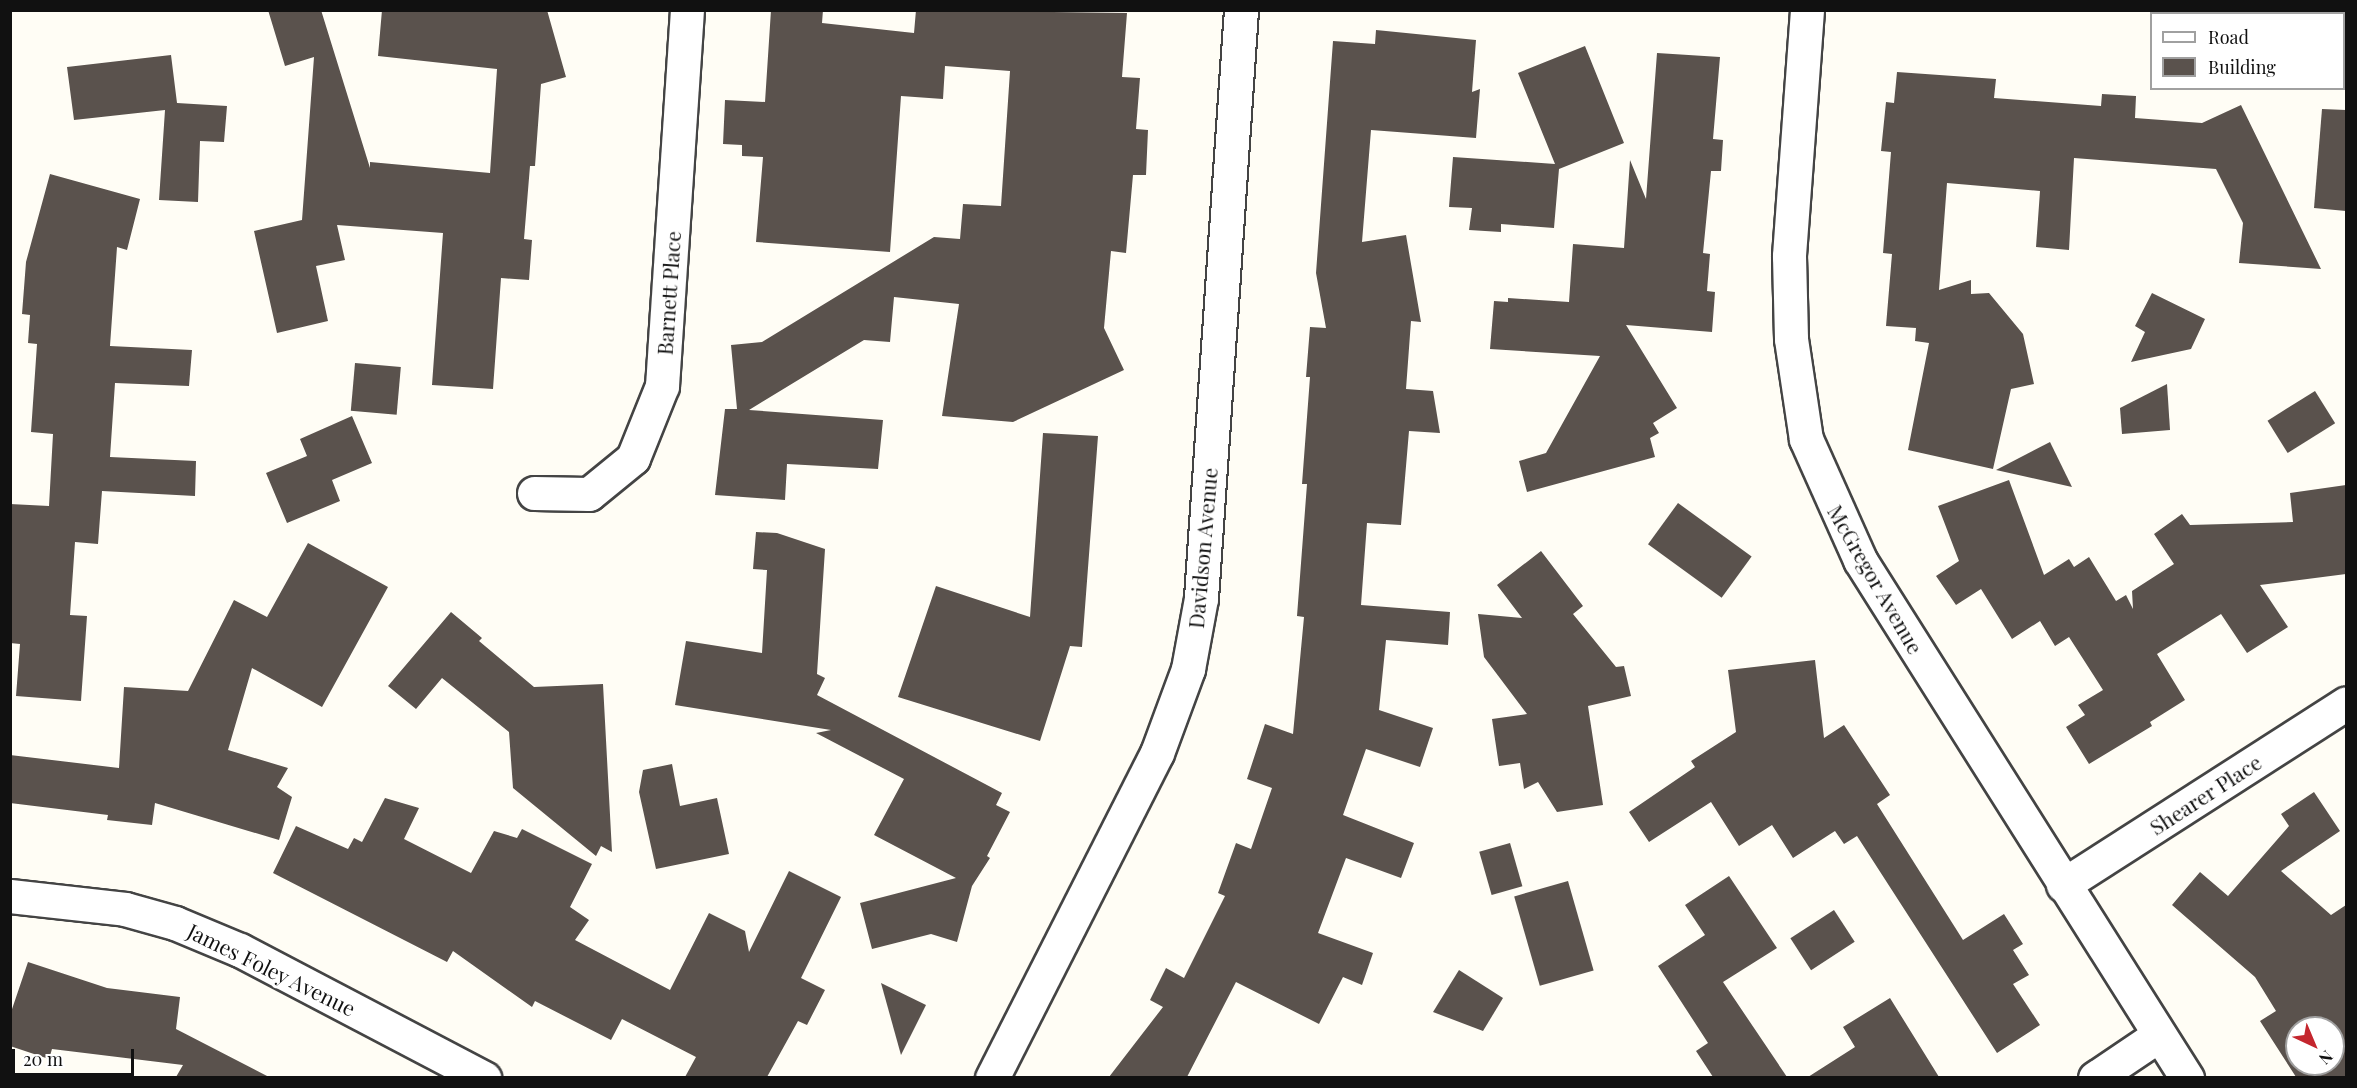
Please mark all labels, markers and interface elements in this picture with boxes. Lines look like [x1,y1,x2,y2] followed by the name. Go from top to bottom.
[2150,12,2345,90] legend
[2208,25,2249,49] text: Road
[2208,55,2276,79] text: Building
[651,230,685,356] street label: Barnett Place
[1182,466,1222,630] street label: Davidson Avenue
[1823,500,1929,658] street label: McGregor Avenue
[2144,748,2266,840] street label: Shearer Place
[183,917,361,1021] street label: James Foley Avenue
[2285,1016,2345,1076] north arrow
[15,1037,136,1075] scale bar
[2315,1046,2338,1069] text: N
[23,1047,63,1071] text: 20 m

